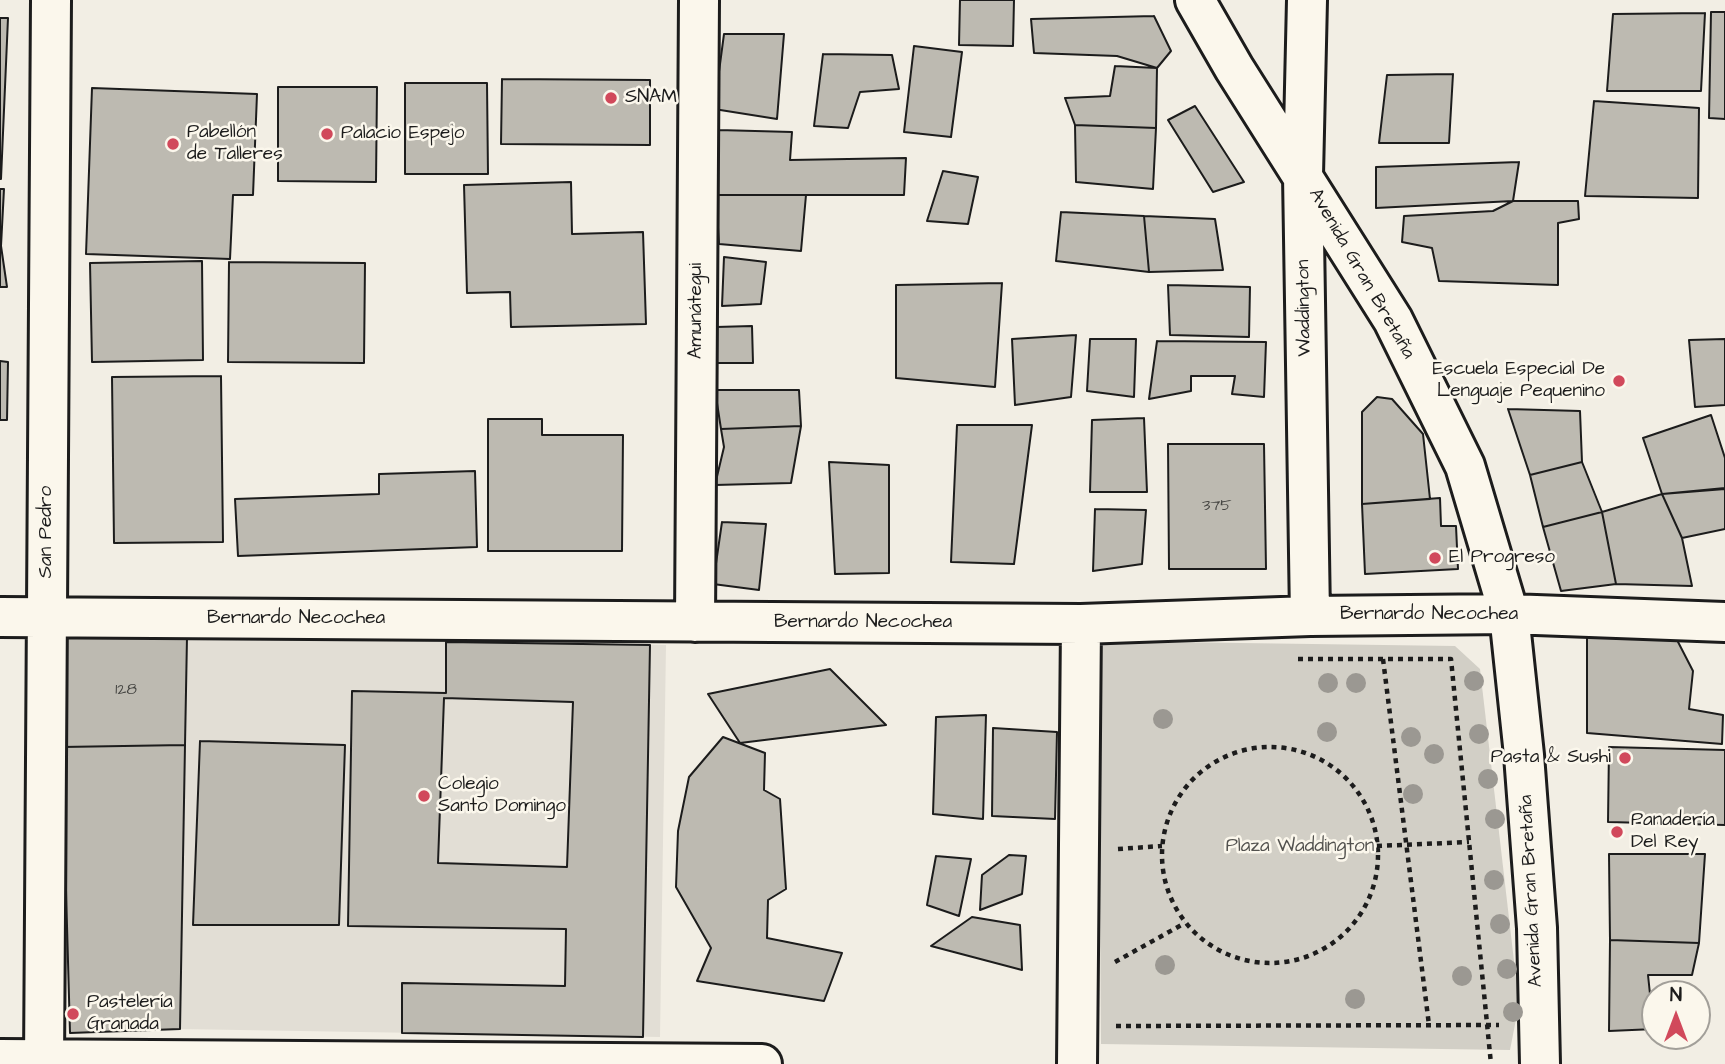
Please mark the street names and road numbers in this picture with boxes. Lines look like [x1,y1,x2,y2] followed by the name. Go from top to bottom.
[1303,185,1419,363] street label: Avenida Gran Bretaña
[1293,259,1317,357] street label: Waddington
[686,263,708,359] street label: Amunátegui
[36,486,58,578] street label: San Pedro
[1340,604,1518,626] street label: Bernardo Necochea
[207,608,385,630] street label: Bernardo Necochea
[774,612,952,634] street label: Bernardo Necochea
[1516,794,1548,988] street label: Avenida Gran Bretaña

